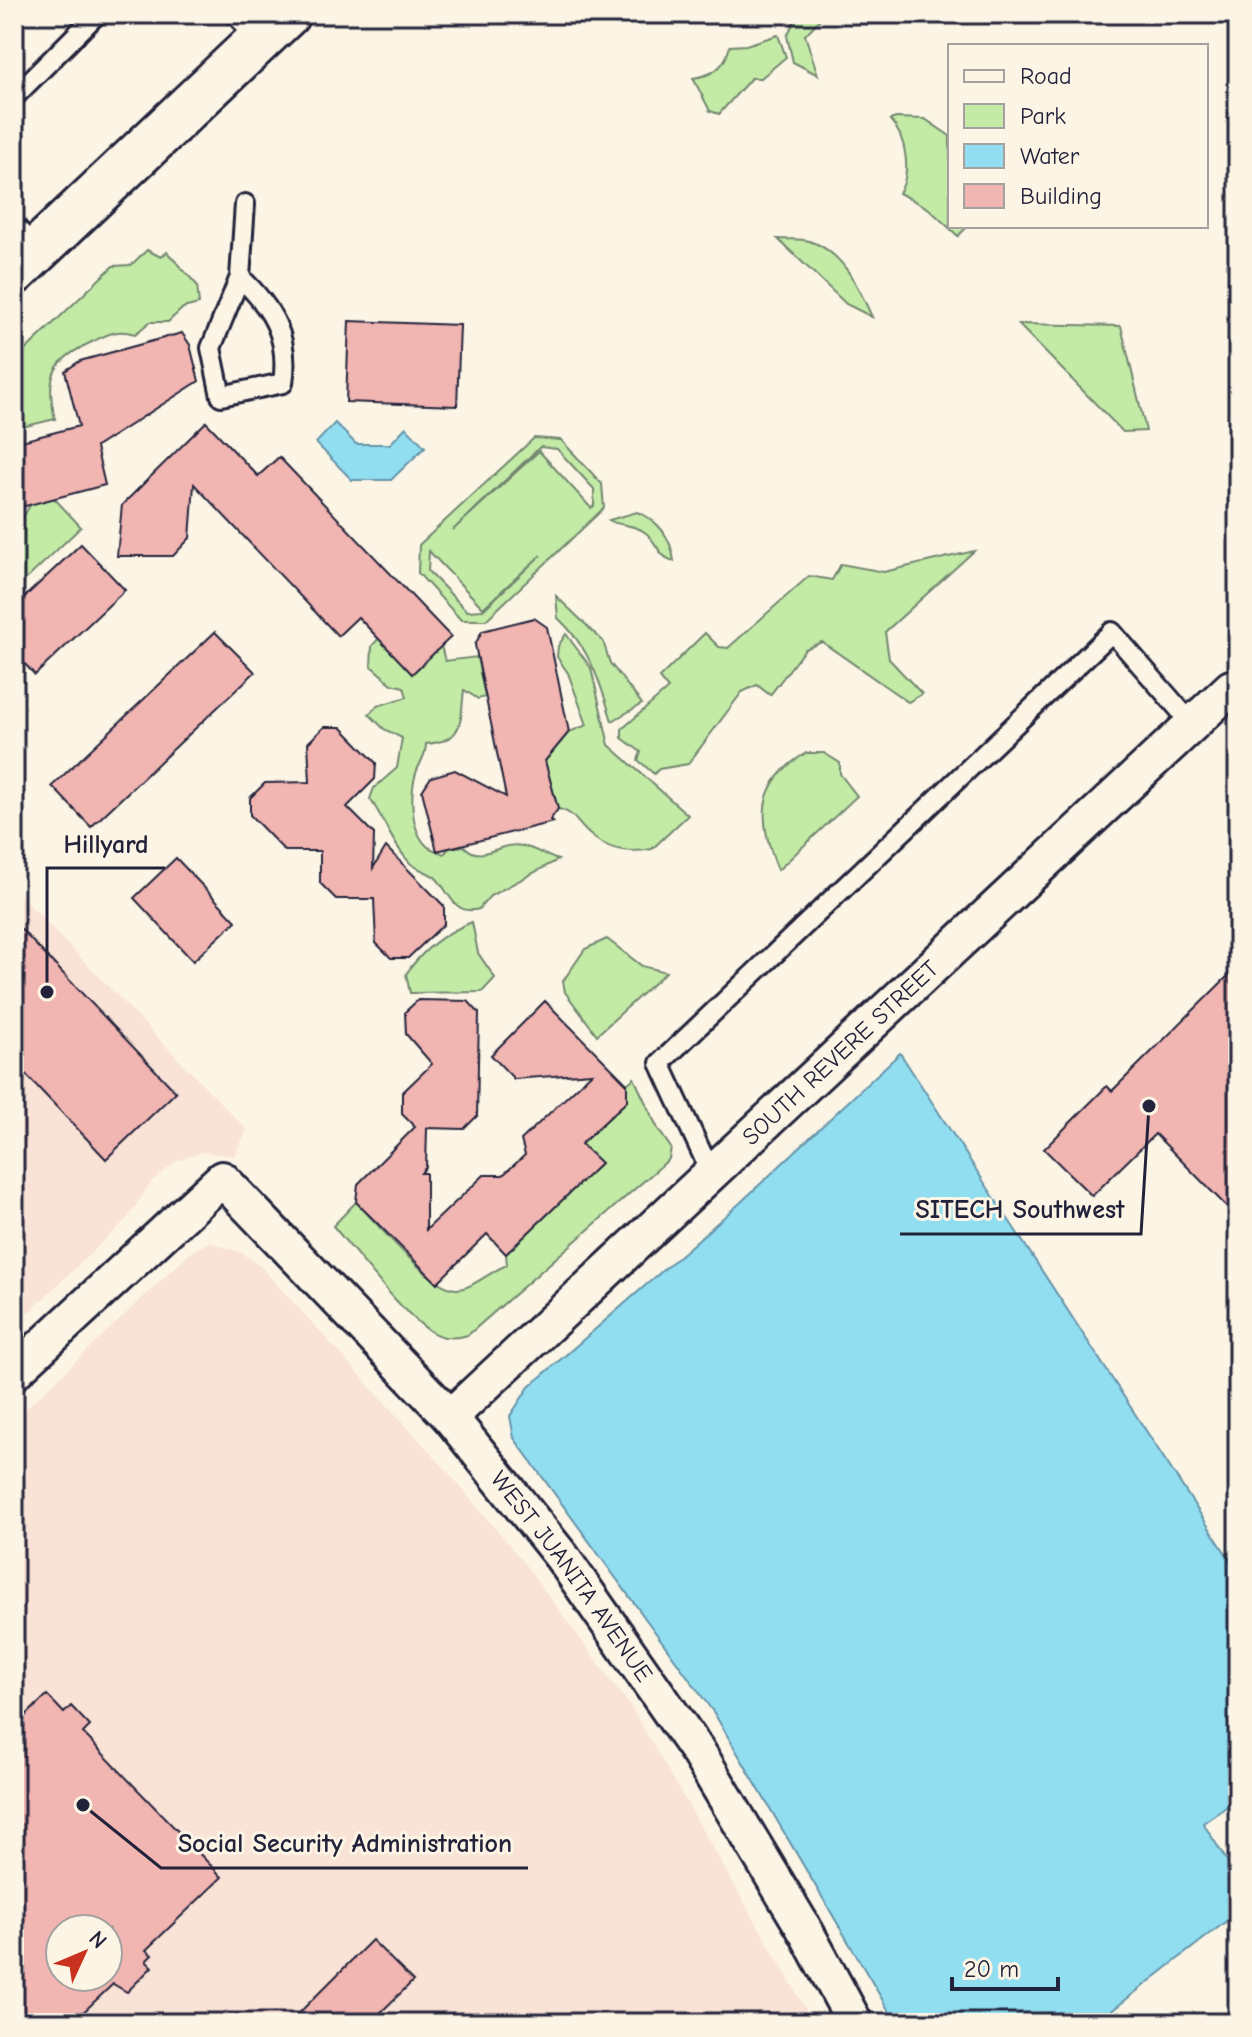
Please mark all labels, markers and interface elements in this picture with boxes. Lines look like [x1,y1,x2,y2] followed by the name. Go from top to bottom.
[948,44,1208,228] legend
[1020,62,1072,90] text: Road
[1020,102,1066,130] text: Park
[1020,142,1080,170] text: Water
[1020,182,1102,210] text: Building
[47,818,165,868] callout: Hillyard
[63,830,149,860] text: Hillyard
[737,954,944,1151] street label: SOUTH REVERE STREET
[900,1184,1141,1234] callout: SITECH Southwest
[915,1195,1125,1225] text: SITECH Southwest
[485,1465,659,1687] street label: WEST JUANITA AVENUE
[161,1818,528,1868] callout: Social Security Administration
[178,1829,512,1859] text: Social Security Administration
[44,1913,124,1993] north arrow
[83,1926,112,1954] text: N
[952,1941,1058,1991] scale bar
[964,1955,1019,1983] text: 20 m

